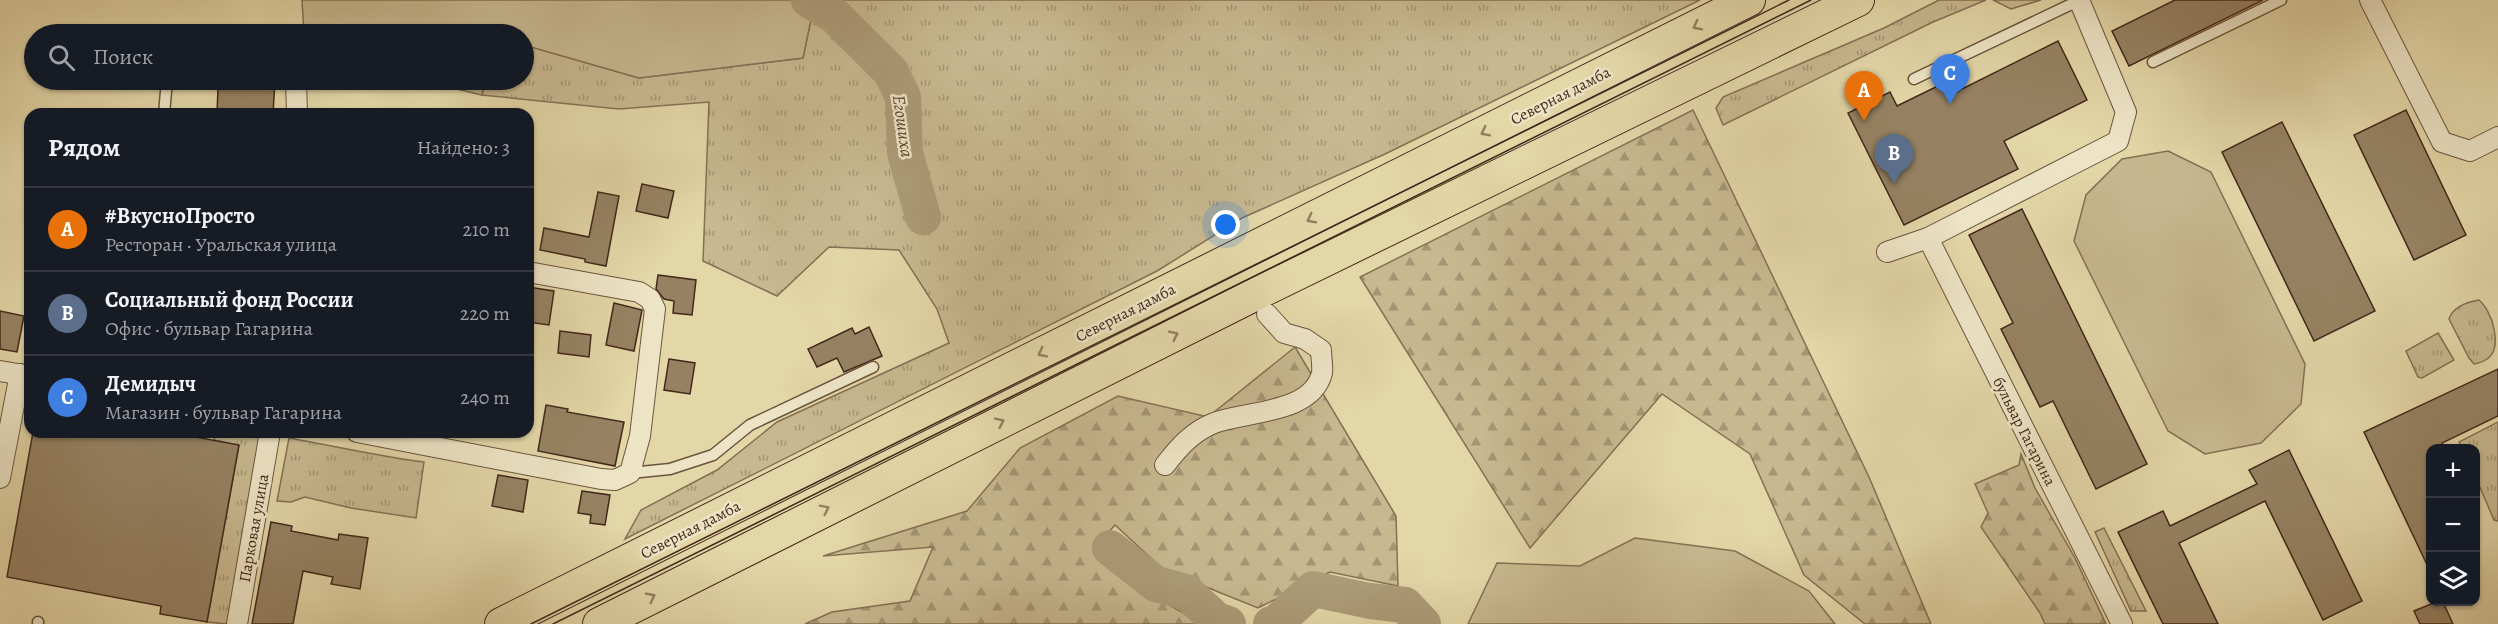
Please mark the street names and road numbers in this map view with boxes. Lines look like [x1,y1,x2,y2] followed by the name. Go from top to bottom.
[1507,61,1615,131] street label: Северная дамба
[1072,278,1180,348] street label: Северная дамба
[1987,373,2061,490] street label: бульвар Гагарина
[234,472,274,584] street label: Парковая улица
[637,495,745,565] street label: Северная дамба

